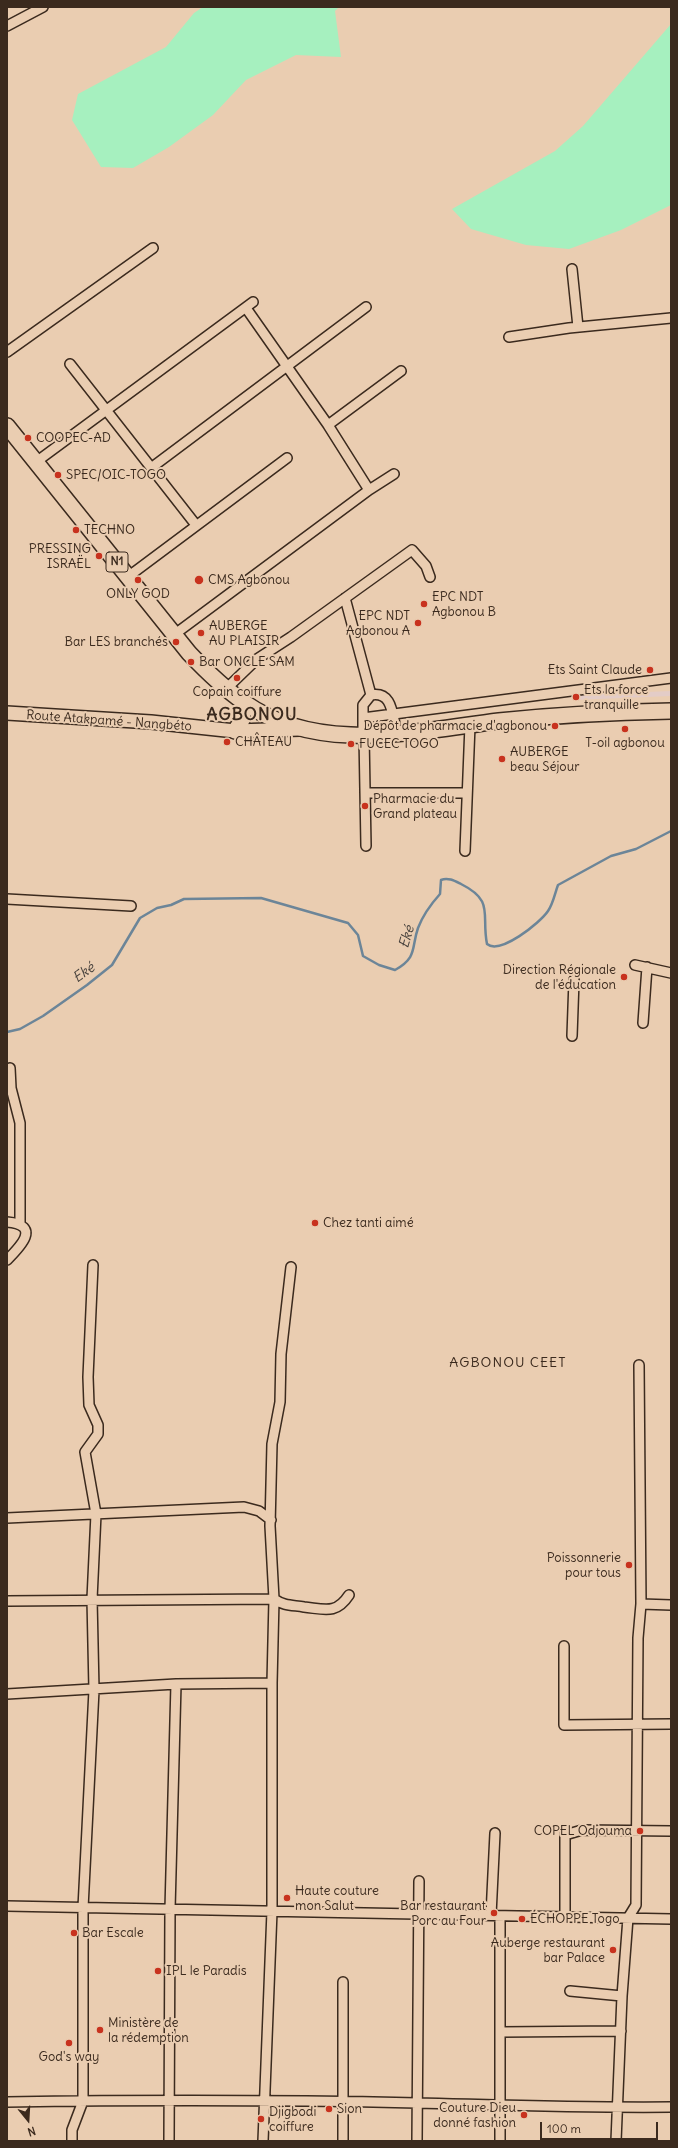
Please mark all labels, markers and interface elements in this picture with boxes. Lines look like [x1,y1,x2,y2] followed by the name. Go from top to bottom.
[36,430,111,446] place label: COOPEC-AD
[23,433,33,443] marker: COOPEC-AD
[66,467,166,483] place label: SPEC/OIC-TOGO
[53,470,63,480] marker: SPEC/OIC-TOGO
[84,522,135,538] place label: TECHNO
[71,525,81,535] marker: TECHNO
[29,541,91,572] place label: PRESSING ISRAËL
[94,551,104,561] marker: PRESSING ISRAËL
[106,552,128,572] road number: N1
[208,572,290,588] place label: CMS Agbonou
[193,574,205,586] marker: CMS Agbonou
[133,575,143,585] marker: ONLY GOD
[106,586,170,602] place label: ONLY GOD
[432,589,496,620] place label: EPC NDT Agbonou B
[419,599,429,609] marker: EPC NDT Agbonou B
[346,608,410,639] place label: EPC NDT Agbonou A
[209,618,279,649] place label: AUBERGE AU PLAISIR
[413,618,423,628] marker: EPC NDT Agbonou A
[196,628,206,638] marker: AUBERGE AU PLAISIR
[64,634,168,650] place label: Bar LES branchés
[171,637,181,647] marker: Bar LES branchés
[199,654,295,670] place label: Bar ONCLE SAM
[186,657,196,667] marker: Bar ONCLE SAM
[548,662,642,678] place label: Ets Saint Claude
[645,665,655,675] marker: Ets Saint Claude
[232,673,242,683] marker: Copain coiffure
[584,682,648,713] place label: Ets la force tranquille
[193,684,281,700] place label: Copain coiffure
[571,692,581,702] marker: Ets la force tranquille
[207,705,297,725] district label: AGBONOU
[26,707,192,735] street label: Route Atakpamé - Nangbéto
[364,718,547,734] place label: Dépôt de pharmacie d'agbonou
[550,721,560,731] marker: Dépôt de pharmacie d'agbonou
[620,724,630,734] marker: T-oil agbonou
[235,734,292,750] place label: CHÂTEAU
[585,735,665,751] place label: T-oil agbonou
[359,736,439,752] place label: FUCEC TOGO
[222,737,232,747] marker: CHÂTEAU
[346,739,356,749] marker: FUCEC TOGO
[510,744,580,775] place label: AUBERGE beau Séjour
[497,754,507,764] marker: AUBERGE beau Séjour
[373,791,457,822] place label: Pharmacie du Grand plateau
[360,801,370,811] marker: Pharmacie du Grand plateau
[396,924,418,950] water label: Eké
[70,960,98,986] water label: Eké
[503,962,616,993] place label: Direction Régionale de l'éducation
[619,972,629,982] marker: Direction Régionale de l'éducation
[323,1215,414,1231] place label: Chez tanti aimé
[310,1218,320,1228] marker: Chez tanti aimé
[449,1355,567,1371] district label: AGBONOU CEET
[547,1550,621,1581] place label: Poissonnerie pour tous
[624,1560,634,1570] marker: Poissonnerie pour tous
[534,1823,632,1839] place label: COPEL Odjouma
[635,1826,645,1836] marker: COPEL Odjouma
[295,1883,379,1914] place label: Haute couture mon Salut
[282,1893,292,1903] marker: Haute couture mon Salut
[400,1898,486,1929] place label: Bar restaurant Porc au Four
[489,1908,499,1918] marker: Bar restaurant Porc au Four
[530,1911,619,1927] place label: ÉCHOPPE Togo
[517,1914,527,1924] marker: ÉCHOPPE Togo
[82,1925,144,1941] place label: Bar Escale
[69,1928,79,1938] marker: Bar Escale
[491,1935,605,1966] place label: Auberge restaurant bar Palace
[608,1945,618,1955] marker: Auberge restaurant bar Palace
[166,1963,247,1979] place label: IPL le Paradis
[153,1966,163,1976] marker: IPL le Paradis
[108,2015,189,2046] place label: Ministère de la rédemption
[95,2025,105,2035] marker: Ministère de la rédemption
[64,2038,74,2048] marker: God's way
[39,2049,99,2065] place label: God's way
[8,2100,48,2140] north arrow
[433,2100,516,2131] place label: Couture Dieu donné fashion
[337,2101,362,2117] place label: Sion
[269,2104,316,2135] place label: Djigbodi coiffure
[324,2104,334,2114] marker: Sion
[519,2110,529,2120] marker: Couture Dieu donné fashion
[256,2114,266,2124] marker: Djigbodi coiffure
[542,2114,660,2140] scale bar
[547,2121,581,2136] text: 100 m
[26,2124,37,2139] text: N

